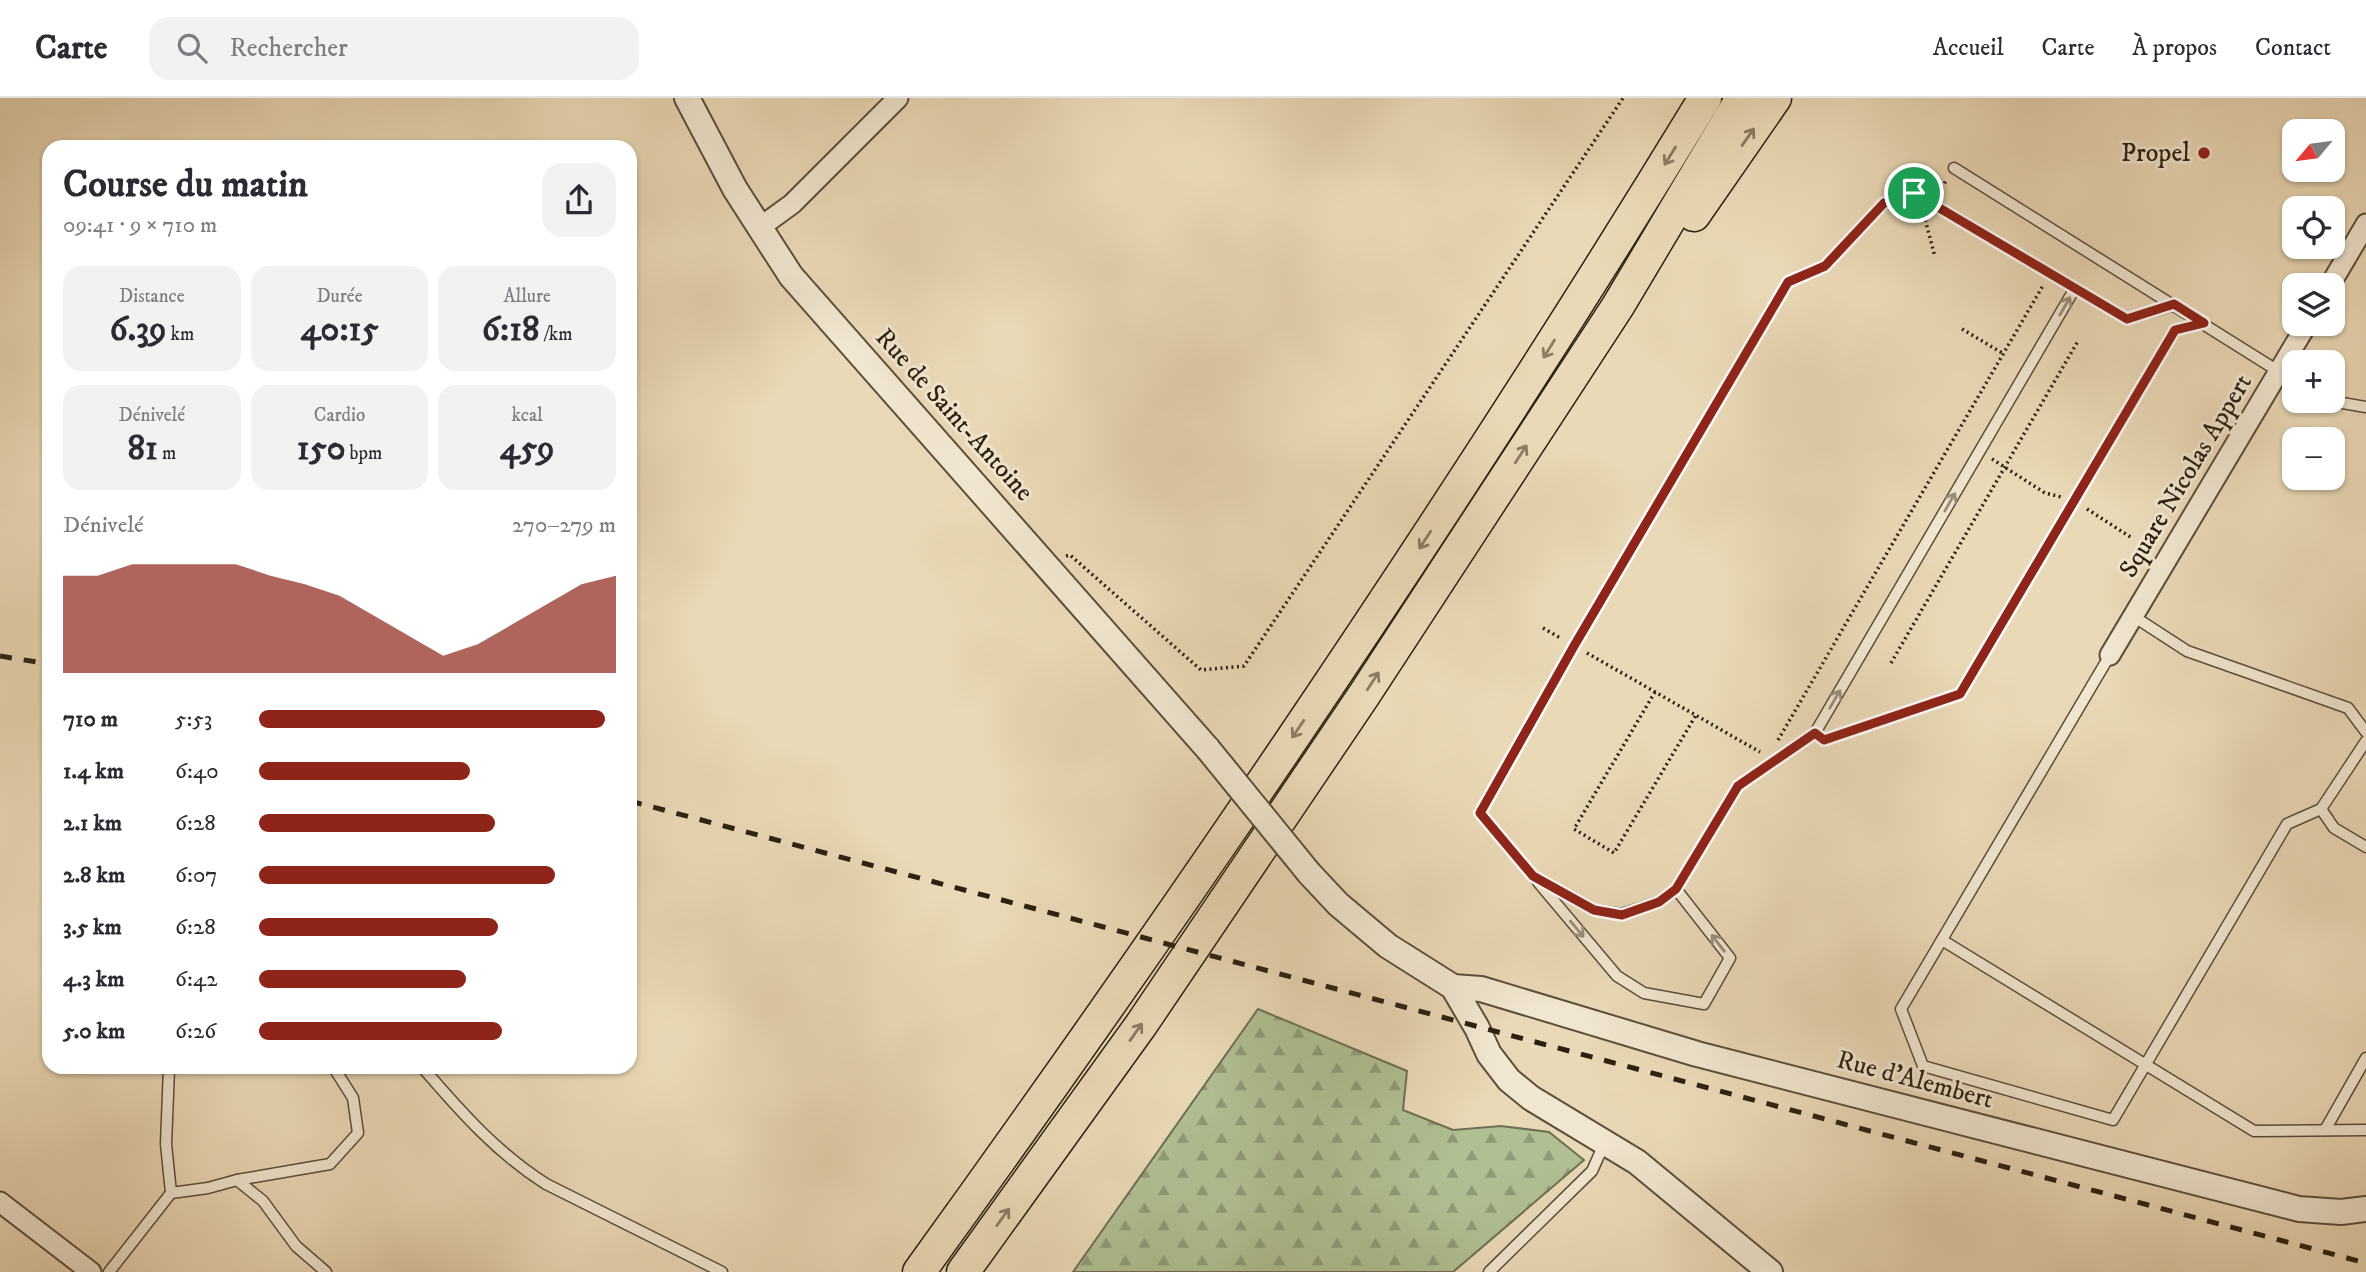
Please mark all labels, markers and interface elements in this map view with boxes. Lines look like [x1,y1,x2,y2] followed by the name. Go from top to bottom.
[149,17,639,80] search box
[35,28,107,69] text: Carte
[173,29,211,67] icon: search
[229,32,348,65] text: Rechercher
[1933,33,2004,63] text: Accueil
[2042,33,2094,63] text: Carte
[2132,33,2217,63] text: À propos
[2255,33,2331,63] text: Contact
[2282,119,2345,182] north arrow
[2282,119,2345,490] map controls
[1741,128,1755,147] one-way arrow
[2121,137,2190,170] place label: Propel
[2196,145,2212,161] marker: Propel
[1662,146,1676,166] one-way arrow
[63,161,308,209] text: Course du matin
[542,163,616,237] button: share
[1884,163,1944,223] pin
[1895,174,1933,212] icon: arrive
[2282,196,2345,259] button: locate
[63,211,217,240] text: 09:41 · 9 × 710 m
[2282,273,2345,336] button: layers
[119,285,185,308] text: Distance
[316,285,363,308] text: Durée
[503,285,551,308] text: Allure
[2058,296,2072,316] one-way arrow
[109,308,166,352] text: 6.39
[300,308,379,352] text: 40:15
[482,308,540,352] text: 6:18
[868,322,1040,508] street label: Rue de Saint-Antoine
[166,323,194,346] text: km
[540,323,572,346] text: /km
[1541,339,1556,358] one-way arrow
[2282,350,2345,413] button: +
[2112,368,2260,584] street label: Square Nicolas Appert
[119,404,185,427] text: Dénivelé
[314,404,365,427] text: Cardio
[512,404,543,427] text: kcal
[127,427,158,471] text: 81
[297,427,346,471] text: 150
[500,427,555,471] text: 459
[2282,427,2345,490] button: −
[158,442,176,465] text: m
[346,442,382,465] text: bpm
[1515,445,1529,465] one-way arrow
[1944,492,1957,513] one-way arrow
[63,511,144,540] text: Dénivelé
[512,511,616,540] text: 270–279 m
[1418,530,1433,549] one-way arrow
[1366,672,1381,691] one-way arrow
[1828,689,1842,709] one-way arrow
[63,705,118,734] text: 710 m
[175,705,212,734] text: 5:53
[1291,719,1306,738] one-way arrow
[63,757,124,786] text: 1.4 km
[175,757,219,786] text: 6:40
[63,809,122,838] text: 2.1 km
[175,809,216,838] text: 6:28
[63,861,125,890] text: 2.8 km
[175,861,217,890] text: 6:07
[63,913,122,942] text: 3.5 km
[175,913,216,942] text: 6:28
[1569,919,1585,937] one-way arrow
[1711,934,1726,952] one-way arrow
[63,965,124,994] text: 4.3 km
[175,965,218,994] text: 6:42
[63,1017,125,1046] text: 5.0 km
[175,1017,216,1046] text: 6:26
[1129,1023,1143,1042] one-way arrow
[1833,1043,1997,1117] street label: Rue d’Alembert
[996,1208,1011,1227] one-way arrow

